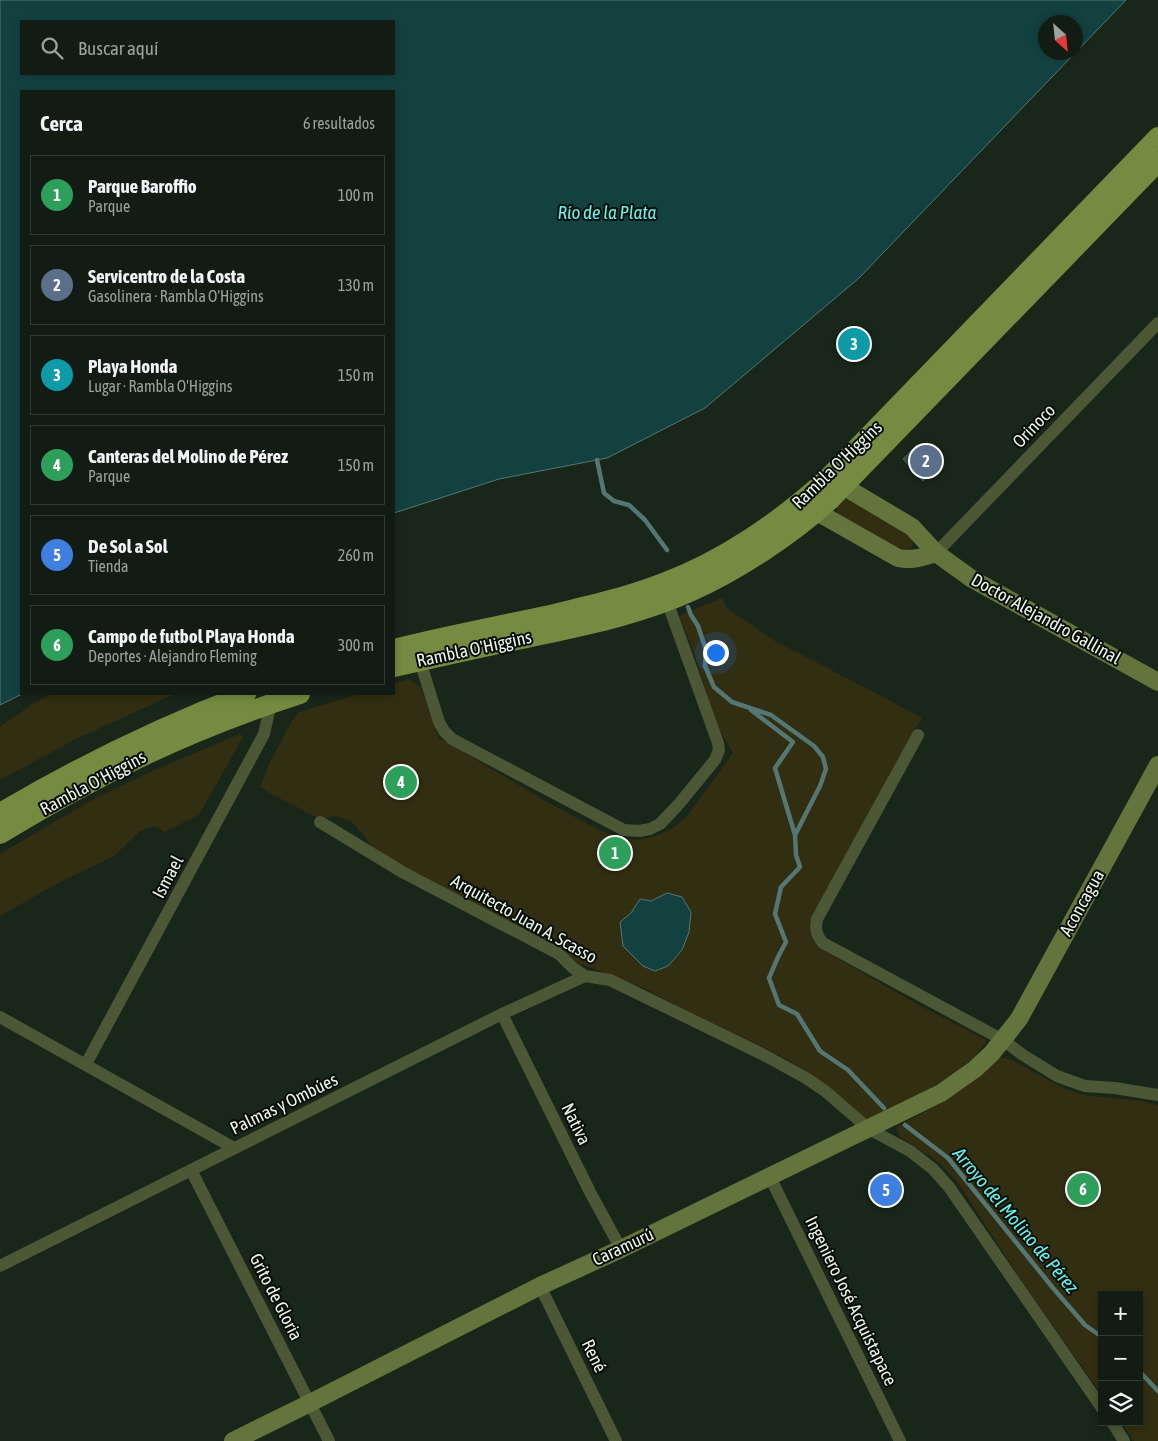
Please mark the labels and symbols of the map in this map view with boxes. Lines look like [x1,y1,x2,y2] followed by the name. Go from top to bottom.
[1038,15,1083,60] north arrow
[558,201,657,223] water label: Río de la Plata
[838,325,870,363] pin: 3
[1008,400,1059,452] street label: Orinoco
[787,416,886,513] street label: Rambla O'Higgins
[910,442,942,480] pin: 2
[968,569,1125,668] street label: Doctor Alejandro Gallinal
[415,626,533,671] street label: Rambla O'Higgins
[703,640,729,666] your location
[36,746,149,819] street label: Rambla O'Higgins
[385,763,417,801] pin: 4
[599,834,631,872] pin: 1
[148,852,188,902] street label: Ismael
[1055,866,1108,940] street label: Aconcagua
[448,870,601,967] street label: Arquitecto Juan A. Scasso
[227,1068,341,1139] street label: Palmas y Ombúes
[557,1099,596,1148] street label: Nativa
[948,1142,1083,1297] water label: Arroyo del Molino de Pérez
[1067,1170,1099,1208] pin: 6
[870,1171,902,1209] pin: 5
[801,1213,902,1389] street label: Ingeniero José Acquistapace
[589,1223,657,1270] street label: Caramurú
[246,1250,307,1344] street label: Grito de Gloria
[578,1336,611,1376] street label: René

